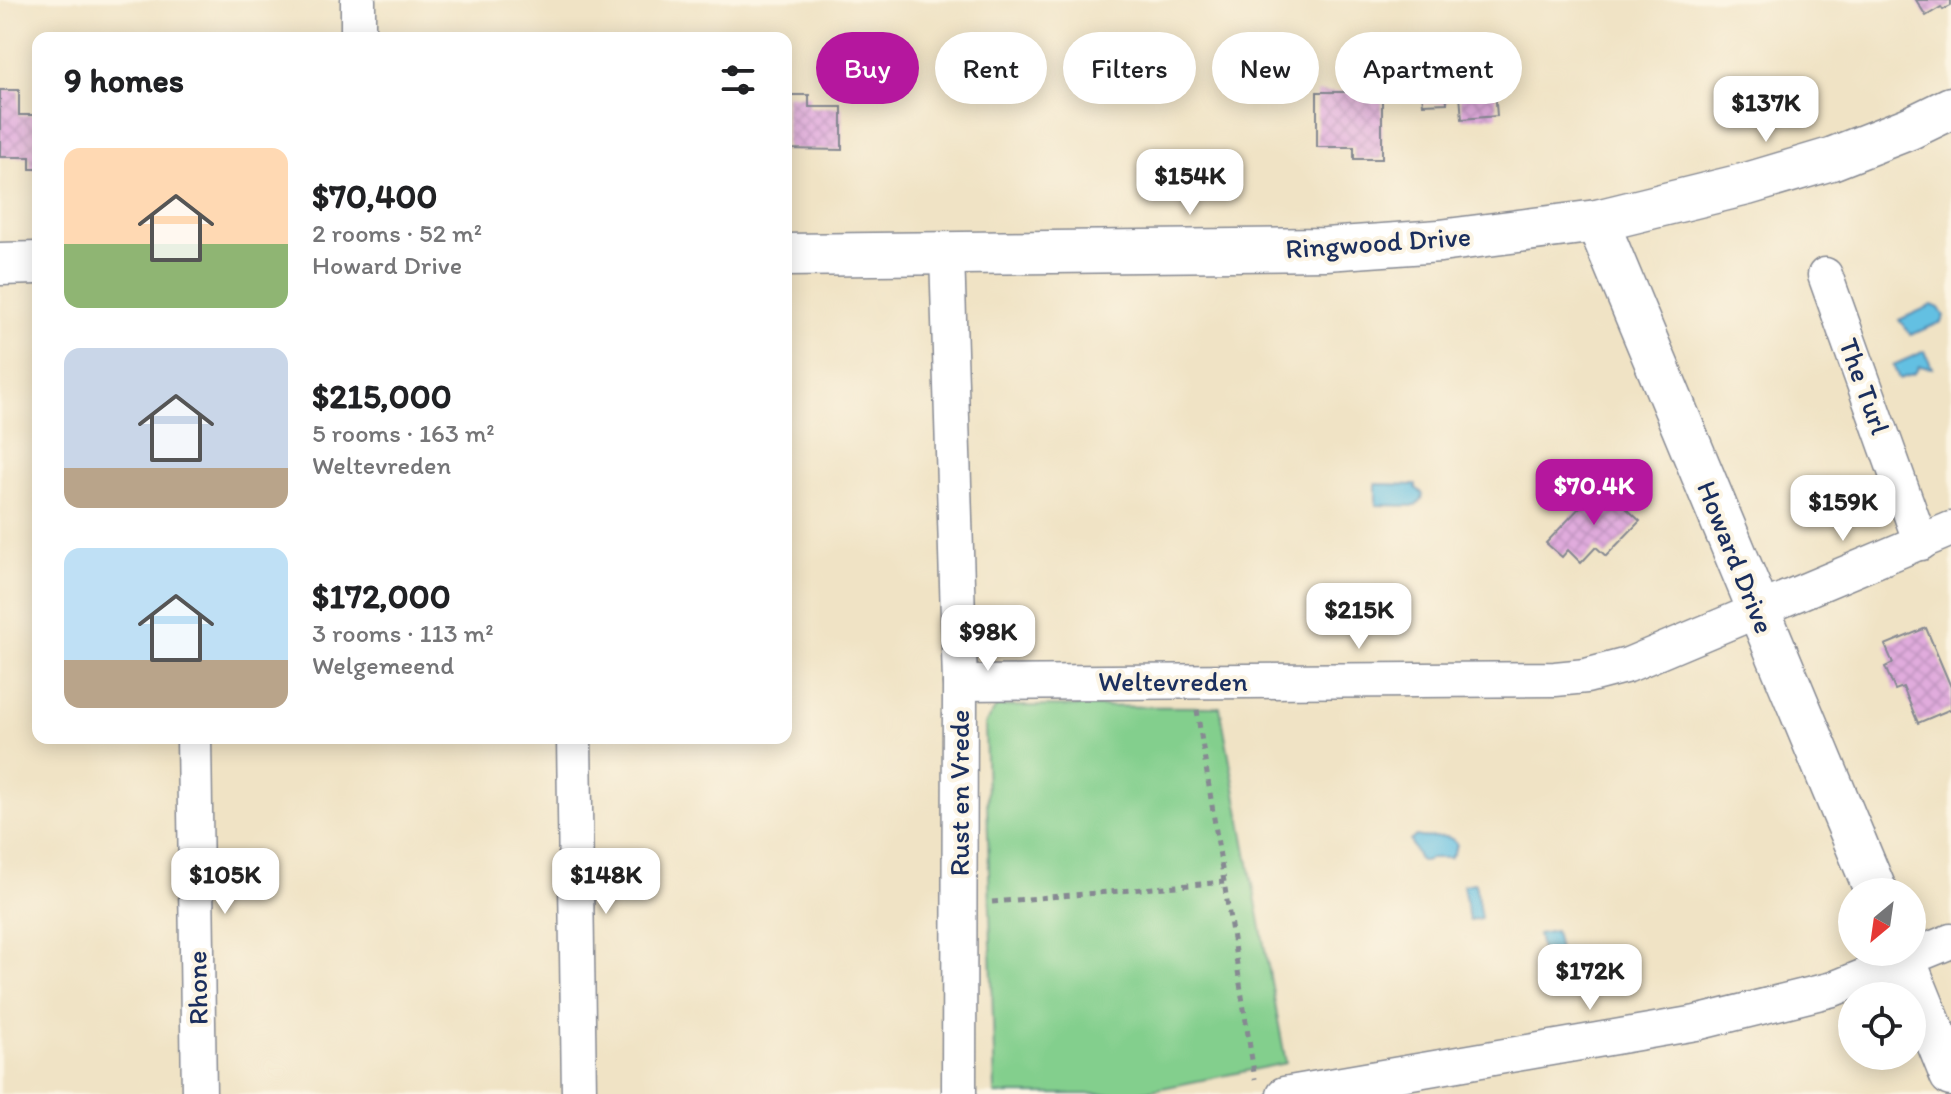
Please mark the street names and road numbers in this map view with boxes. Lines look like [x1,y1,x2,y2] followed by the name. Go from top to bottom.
[1284,219,1472,265] street label: Ringwood Drive
[1832,333,1898,439] street label: The Turl
[1690,476,1782,638] street label: Howard Drive
[1098,664,1248,698] street label: Weltevreden
[942,710,976,876] street label: Rust en Vrede
[179,950,215,1026] street label: Rhone

